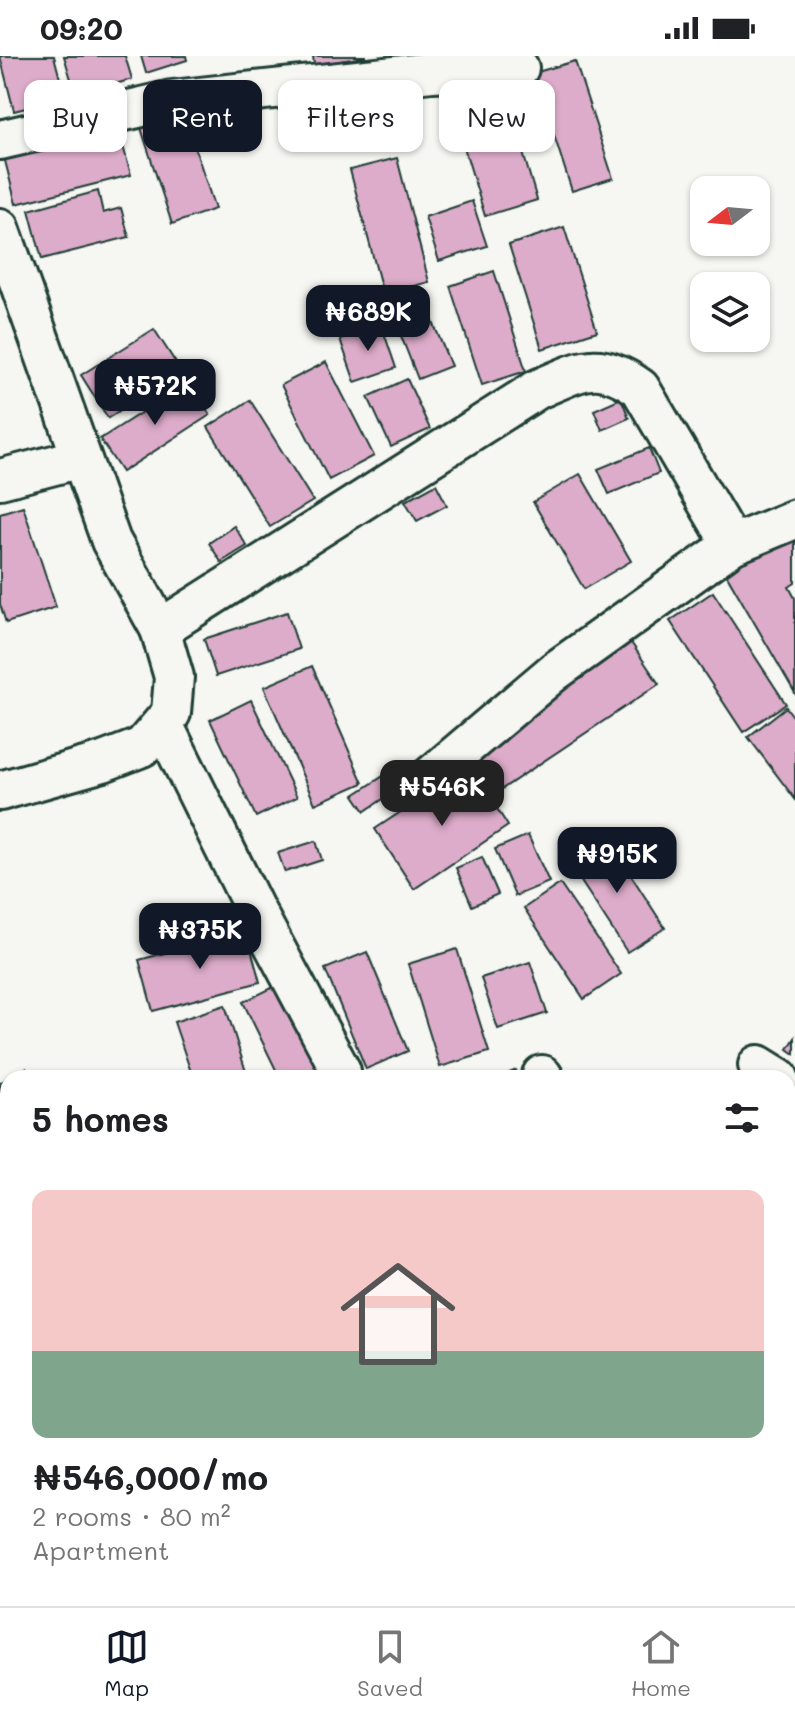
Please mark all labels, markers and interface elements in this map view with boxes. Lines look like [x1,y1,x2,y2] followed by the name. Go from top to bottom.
[40,8,123,48] text: 09:20
[24,80,127,152] chip: Buy
[143,80,262,152] chip: Rent
[278,80,423,152] chip: Filters
[439,80,555,152] chip: New
[690,176,770,256] north arrow
[690,176,770,352] map controls
[690,272,770,352] button: layers
[312,285,424,353] pin: ₦689K
[324,294,412,328] text: ₦689K
[99,359,211,427] pin: ₦572K
[113,368,197,402] text: ₦572K
[386,760,498,828] pin: ₦546K
[398,769,486,803] text: ₦546K
[561,827,673,895] pin: ₦915K
[576,836,658,870] text: ₦915K
[144,903,256,971] pin: ₦375K
[157,912,243,946] text: ₦375K
[32,1096,169,1141] text: 5 homes
[720,1096,764,1140] icon: filters
[326,1242,470,1386] icon: home
[32,1454,268,1499] text: ₦546,000/mo
[32,1499,231,1533] text: 2 rooms · 80 m²
[32,1533,169,1567] text: Apartment
[104,1625,149,1702] tab: Map
[357,1625,423,1702] tab: Saved
[631,1625,691,1702] tab: Home

